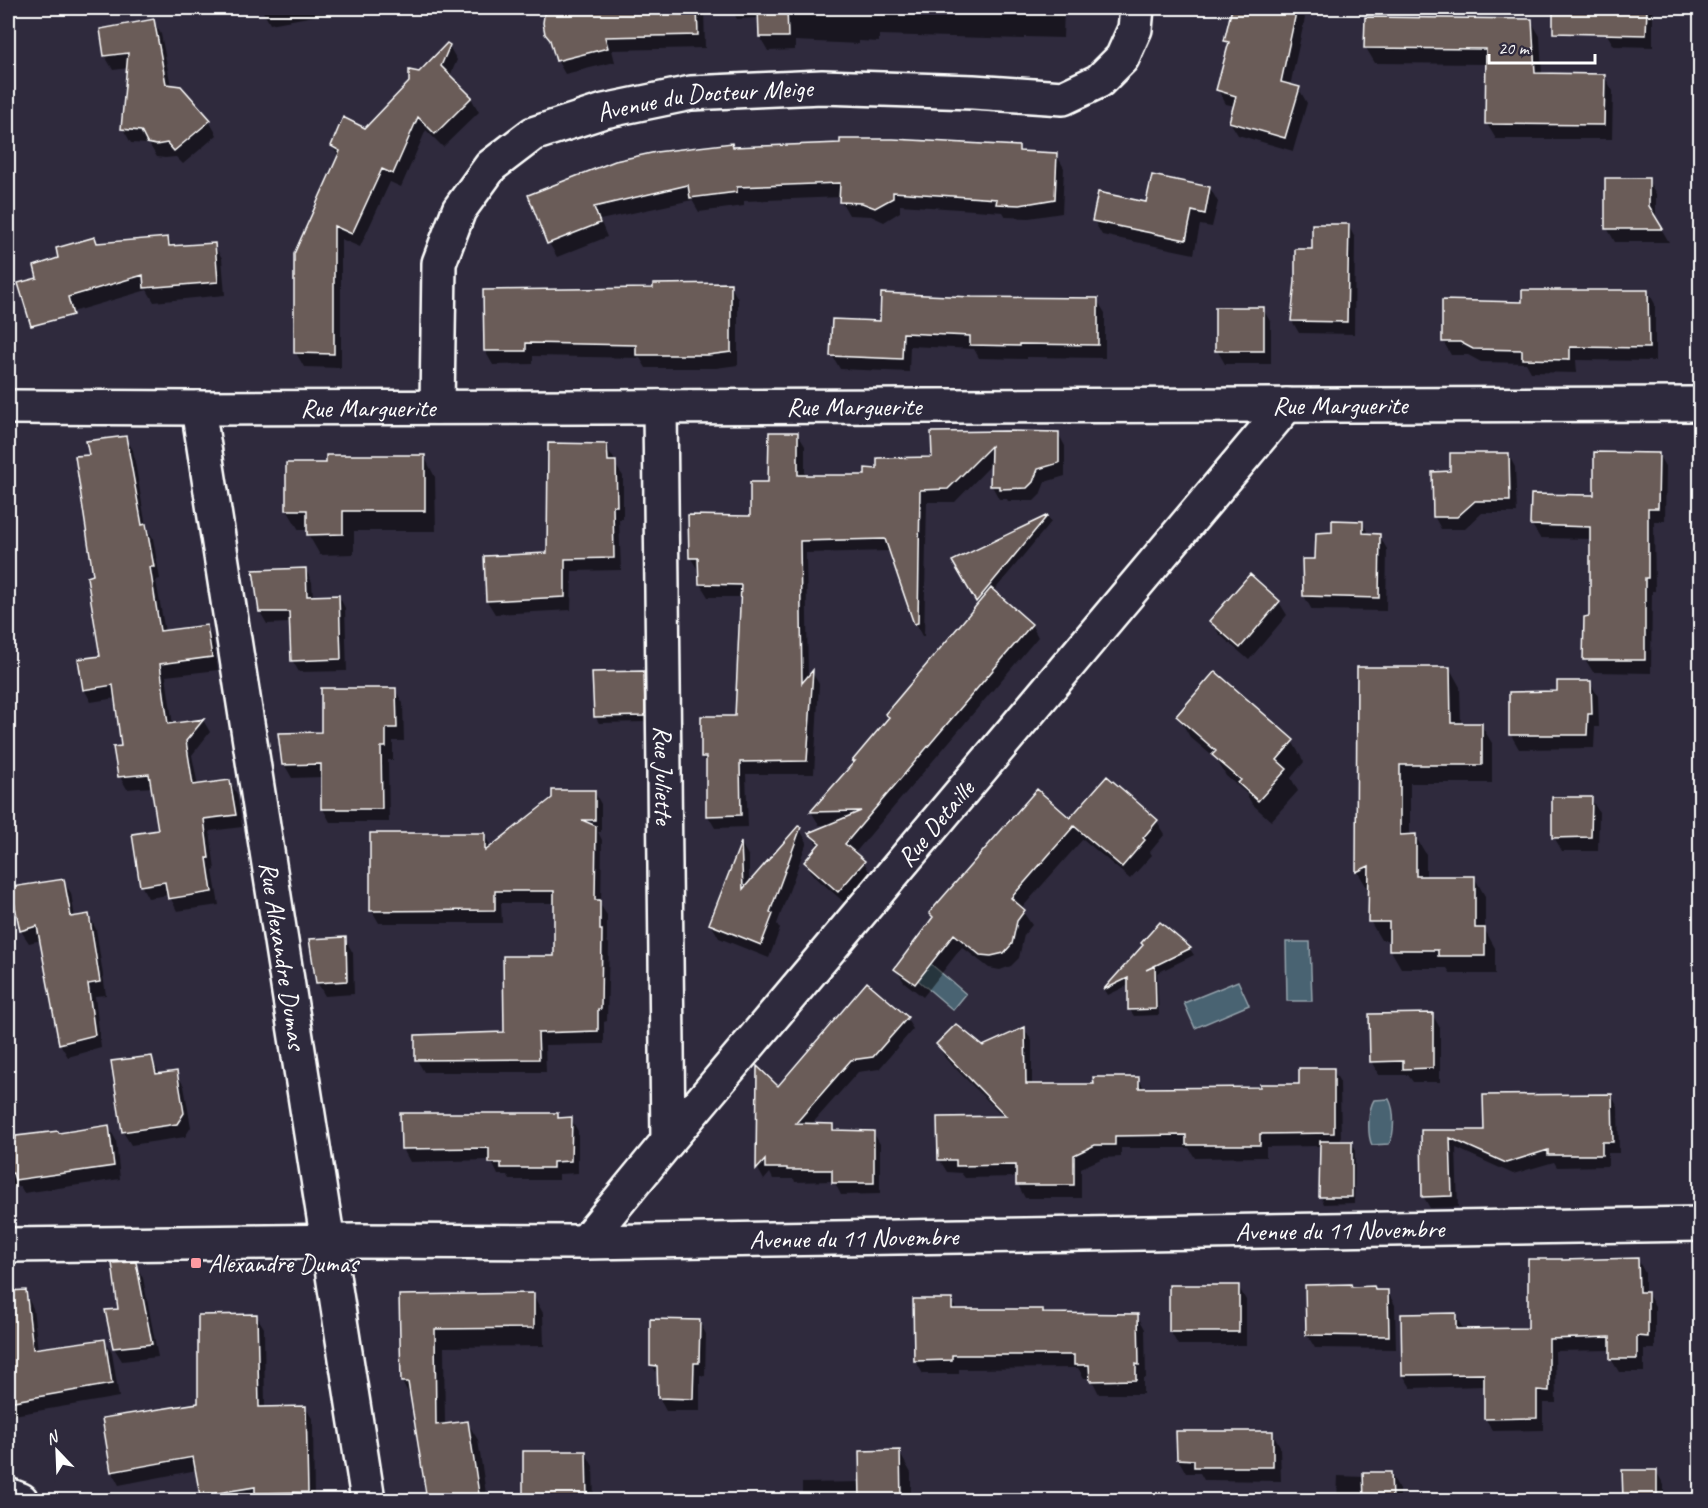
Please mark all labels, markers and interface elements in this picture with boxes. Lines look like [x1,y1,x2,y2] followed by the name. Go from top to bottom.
[1489,27,1596,65] scale bar
[1498,37,1531,59] text: 20 m
[592,71,816,129] street label: Avenue du Docteur Meige
[1272,389,1410,422] street label: Rue Marguerite
[786,390,924,423] street label: Rue Marguerite
[300,391,438,425] street label: Rue Marguerite
[646,726,681,826] street label: Rue Juliette
[890,772,983,874] street label: Rue Detaille
[252,859,314,1054] street label: Rue Alexandre Dumas
[1235,1212,1446,1248] street label: Avenue du 11 Novembre
[749,1220,960,1256] street label: Avenue du 11 Novembre
[208,1247,360,1280] place label: Alexandre Dumas
[189,1256,203,1270] marker: Alexandre Dumas
[27,1421,87,1481] north arrow
[43,1426,63,1449] text: N

